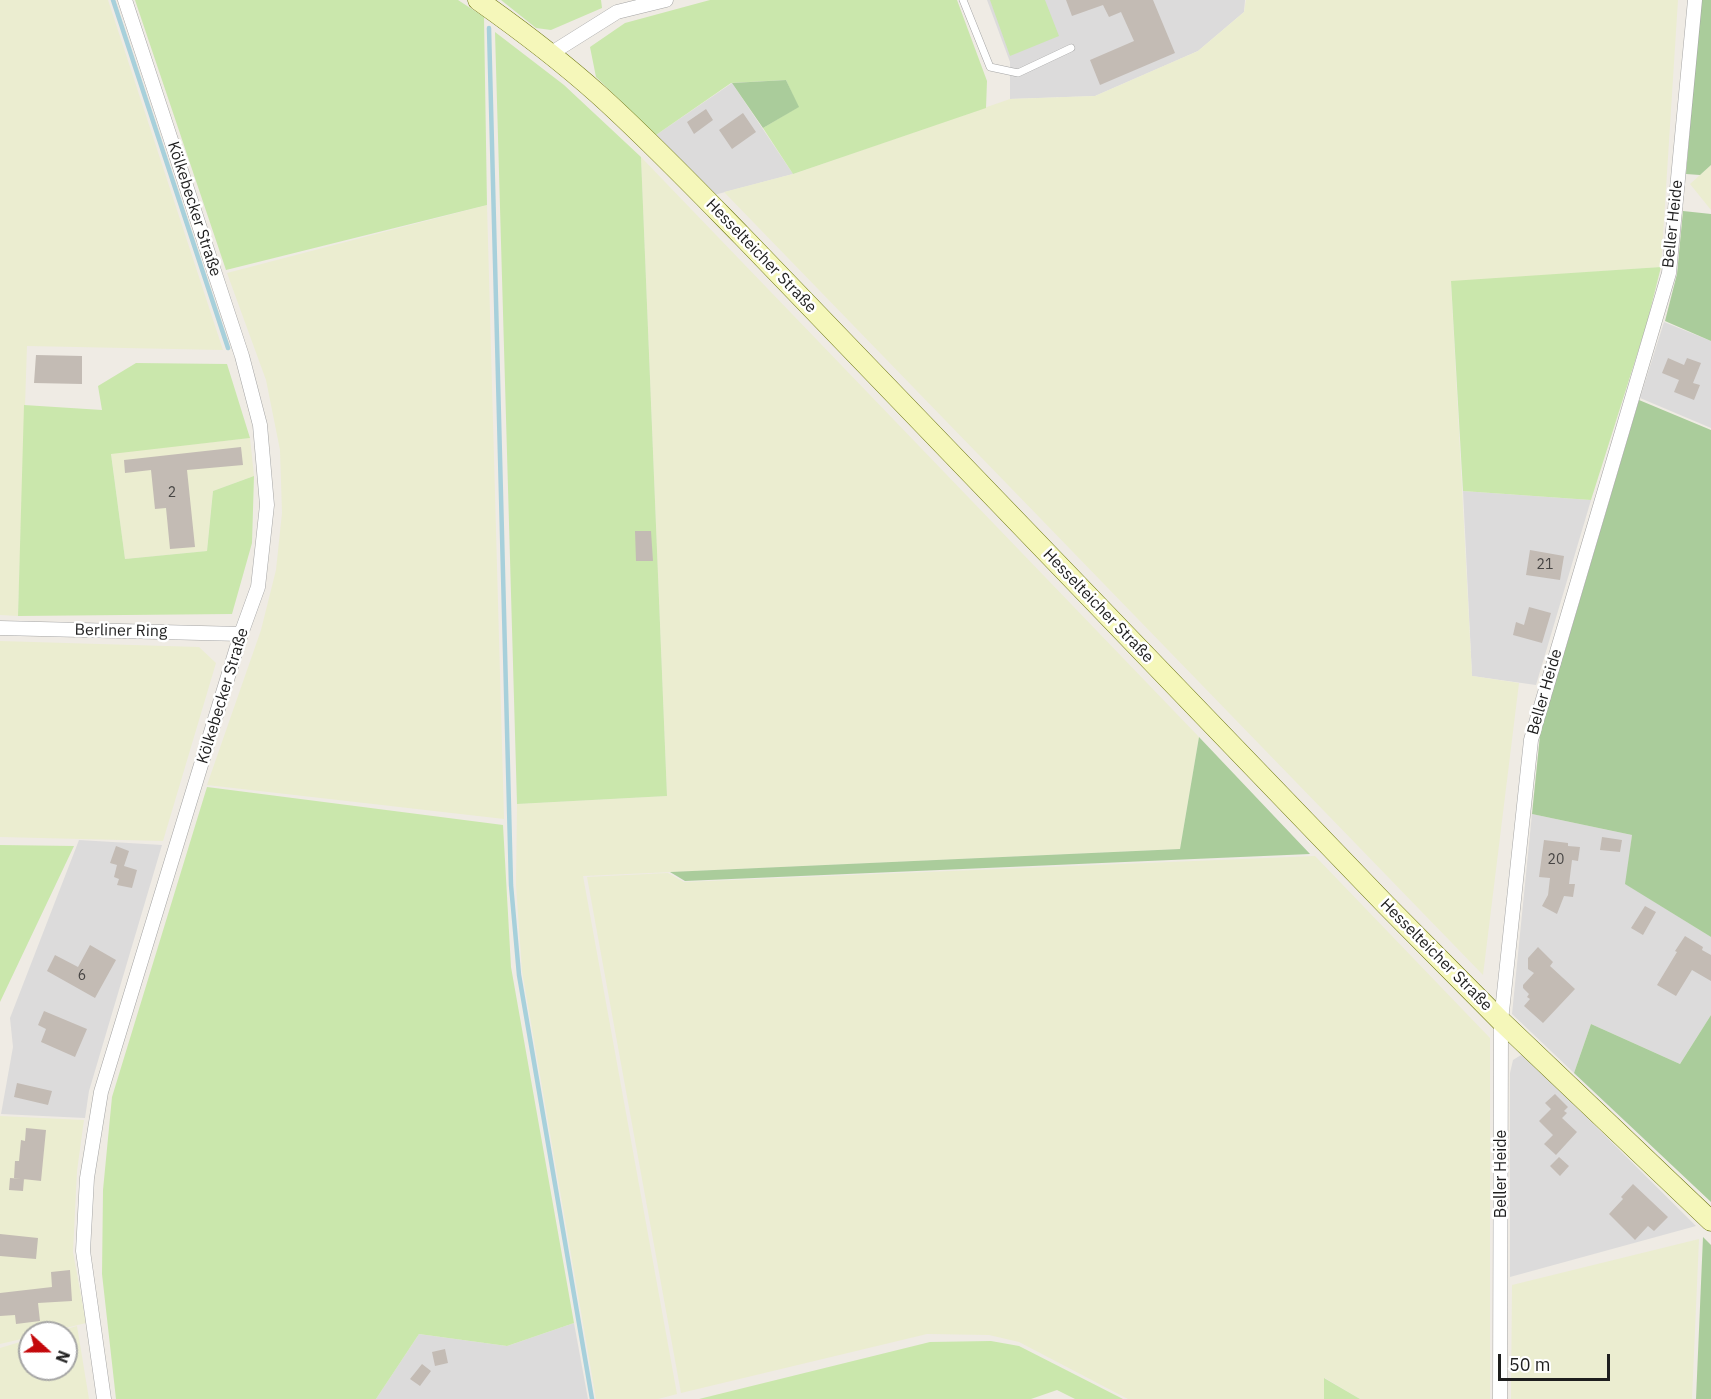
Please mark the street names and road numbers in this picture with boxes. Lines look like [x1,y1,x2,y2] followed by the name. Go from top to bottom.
[163,139,225,279] street label: Kölkebecker Straße
[1659,179,1687,269] street label: Beller Heide
[702,195,820,317] street label: Hesselteicher Straße
[1039,545,1157,667] street label: Hesselteicher Straße
[74,621,168,641] street label: Berliner Ring
[193,626,253,766] street label: Kölkebecker Straße
[1524,647,1566,737] street label: Beller Heide
[1376,895,1496,1015] street label: Hesselteicher Straße
[1491,1130,1511,1218] street label: Beller Heide

